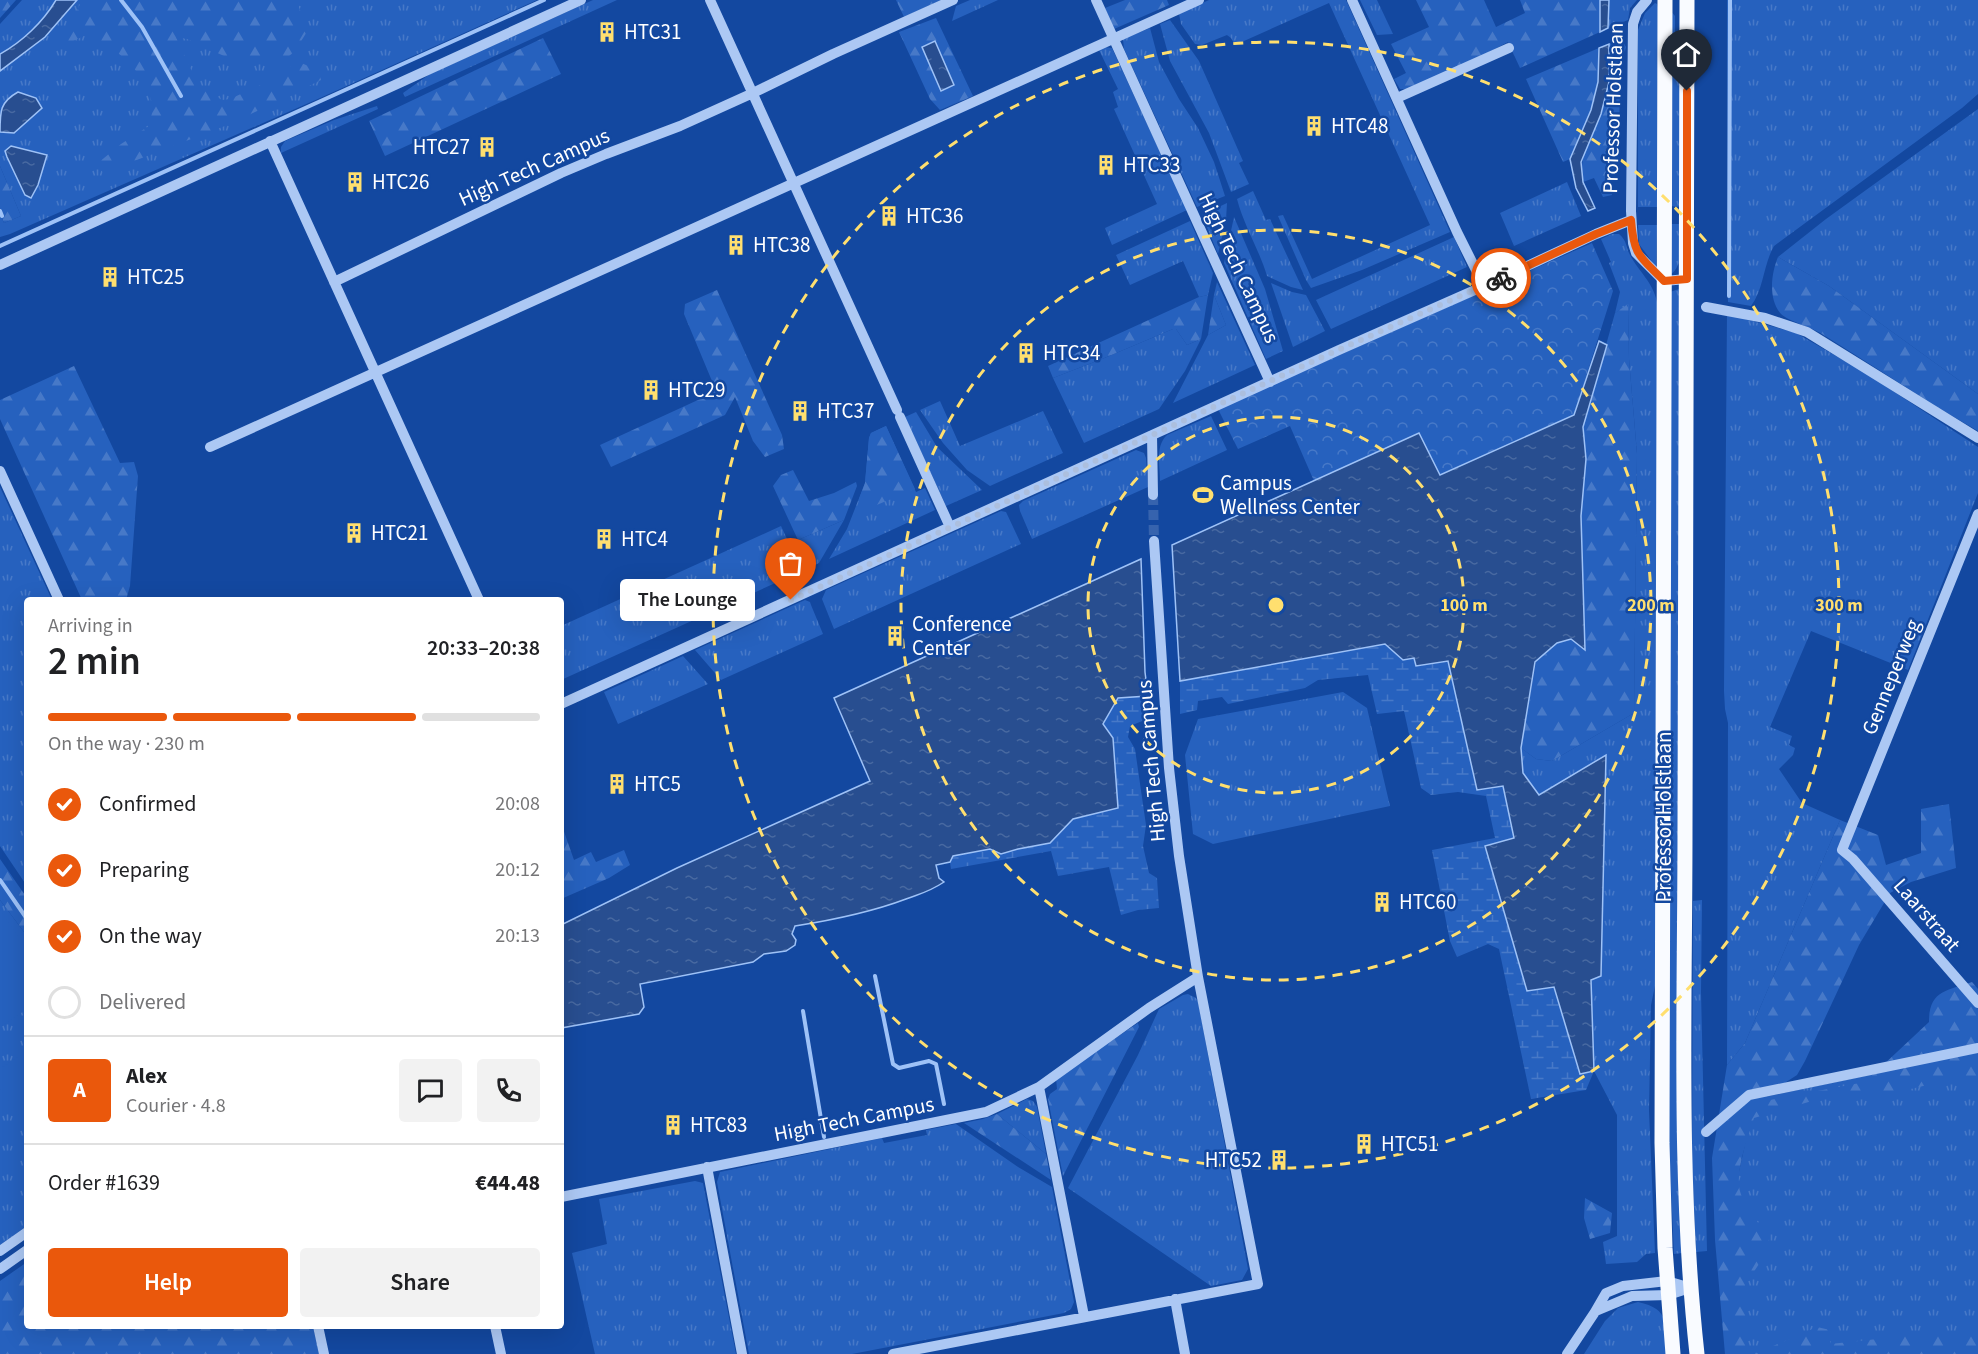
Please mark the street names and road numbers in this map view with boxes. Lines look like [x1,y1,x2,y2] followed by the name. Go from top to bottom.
[1595,22,1631,194] street label: Professor Holstlaan
[454,120,614,214] street label: High Tech Campus
[1191,188,1287,348] street label: High Tech Campus
[1854,614,1928,739] street label: Genneperweg
[1129,679,1173,843] street label: High Tech Campus
[1649,731,1679,903] street label: Professor Holstlaan
[1887,872,1967,958] street label: Laarstraat
[771,1089,937,1149] street label: High Tech Campus

